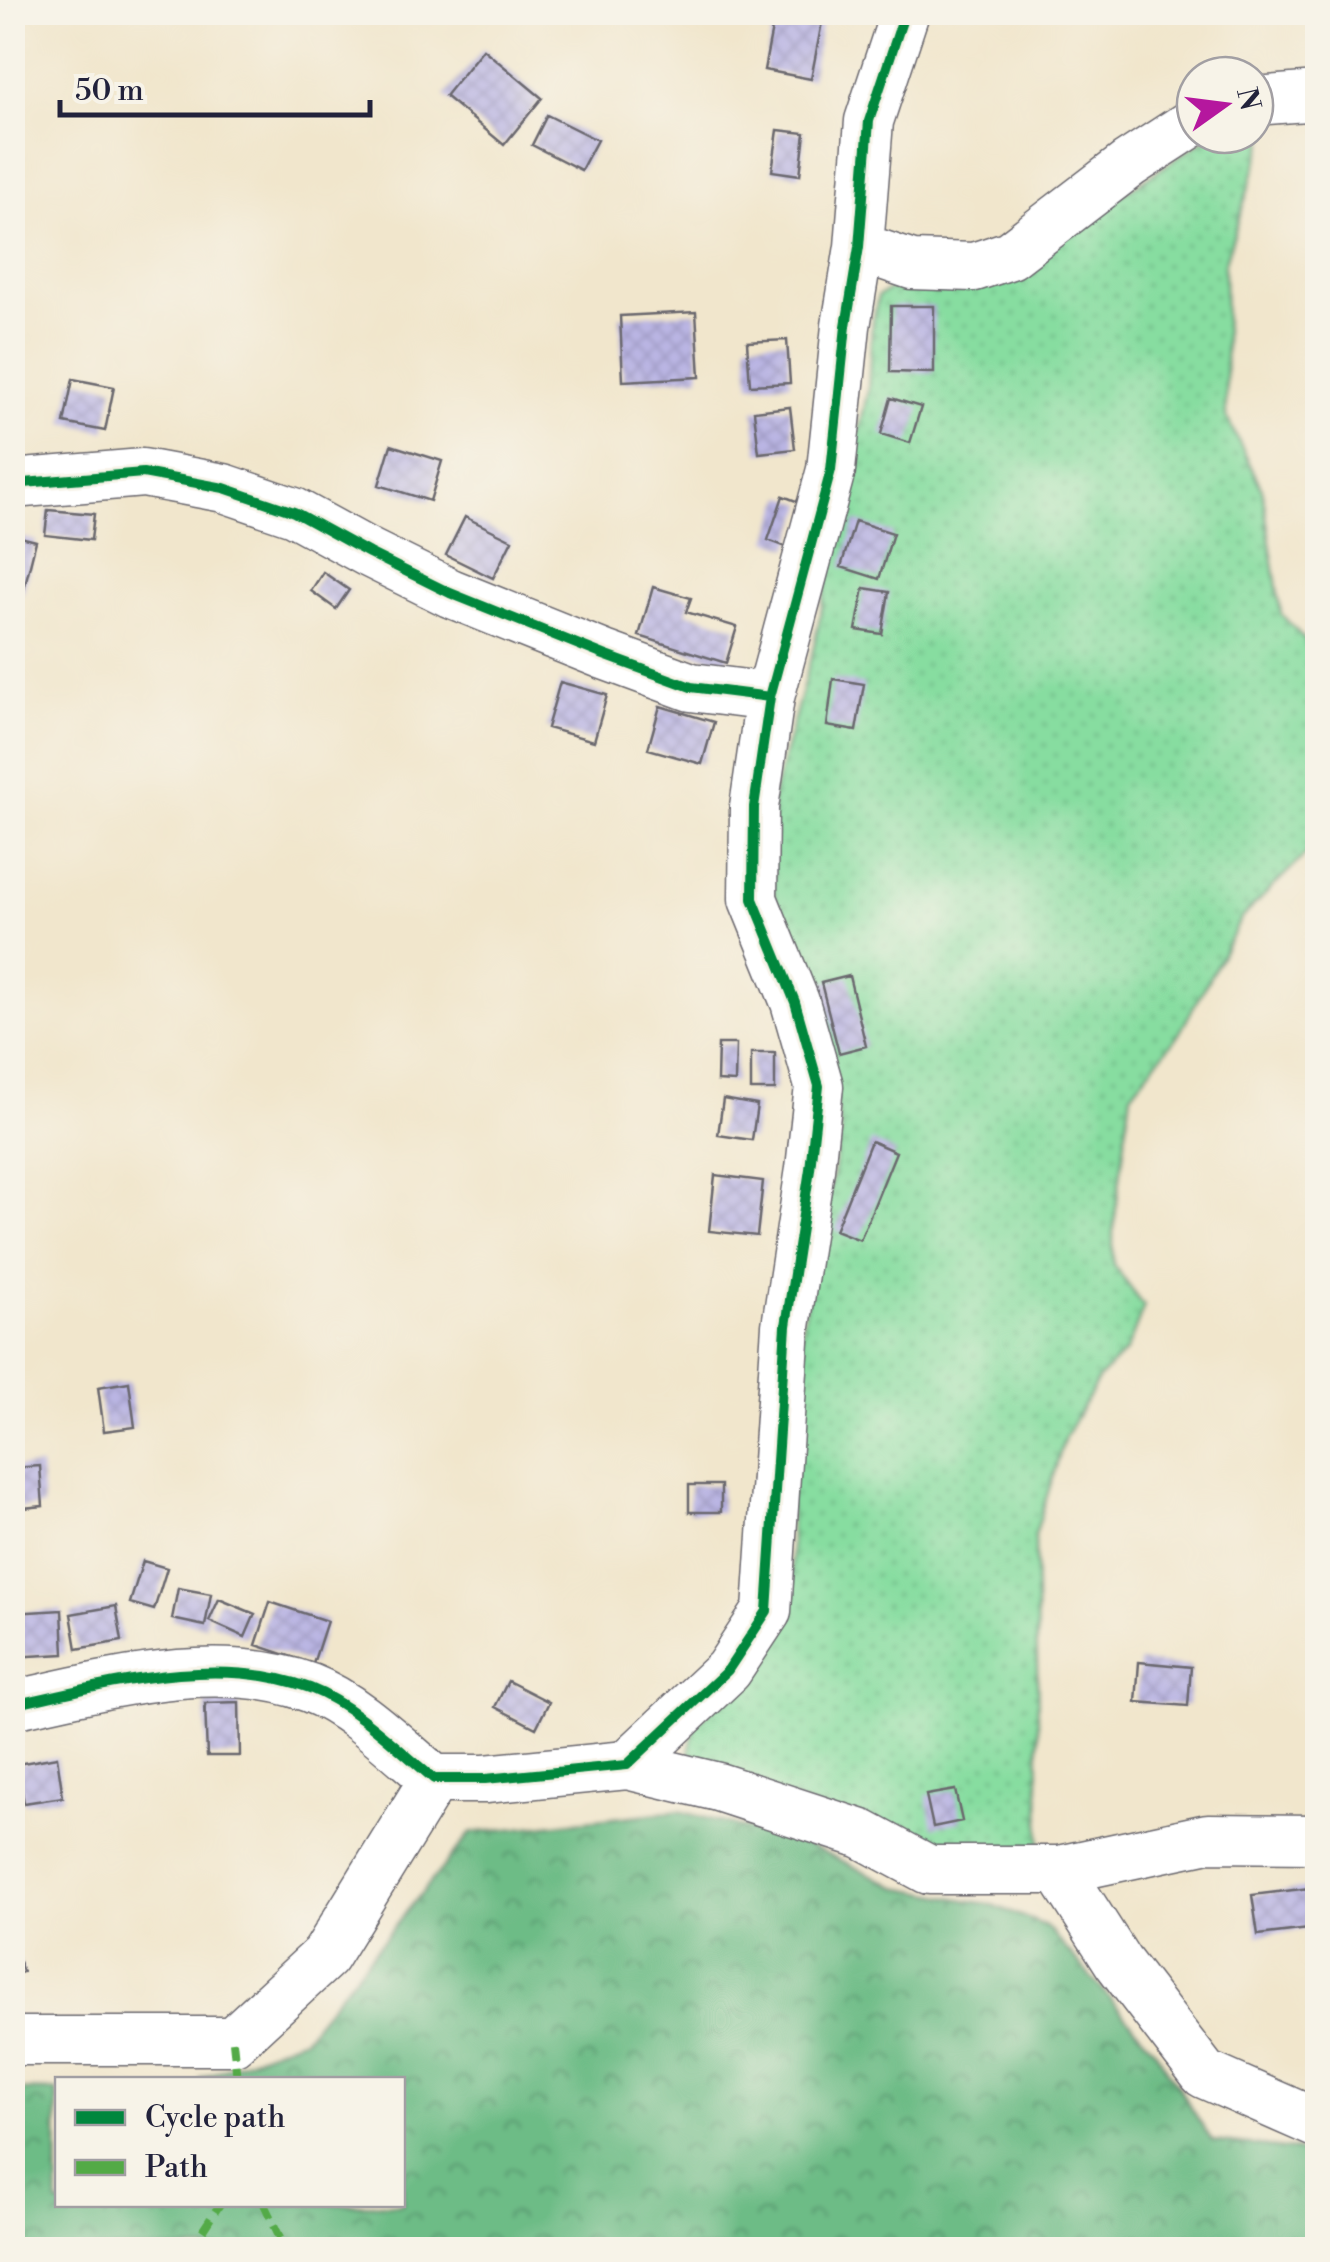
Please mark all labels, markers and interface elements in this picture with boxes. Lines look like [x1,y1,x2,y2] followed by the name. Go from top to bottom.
[60,55,370,117] scale bar
[1175,55,1275,155] north arrow
[75,72,144,110] text: 50 m
[1228,84,1267,114] text: N
[55,2077,405,2207] legend
[145,2099,285,2137] text: Cycle path
[145,2149,208,2187] text: Path

